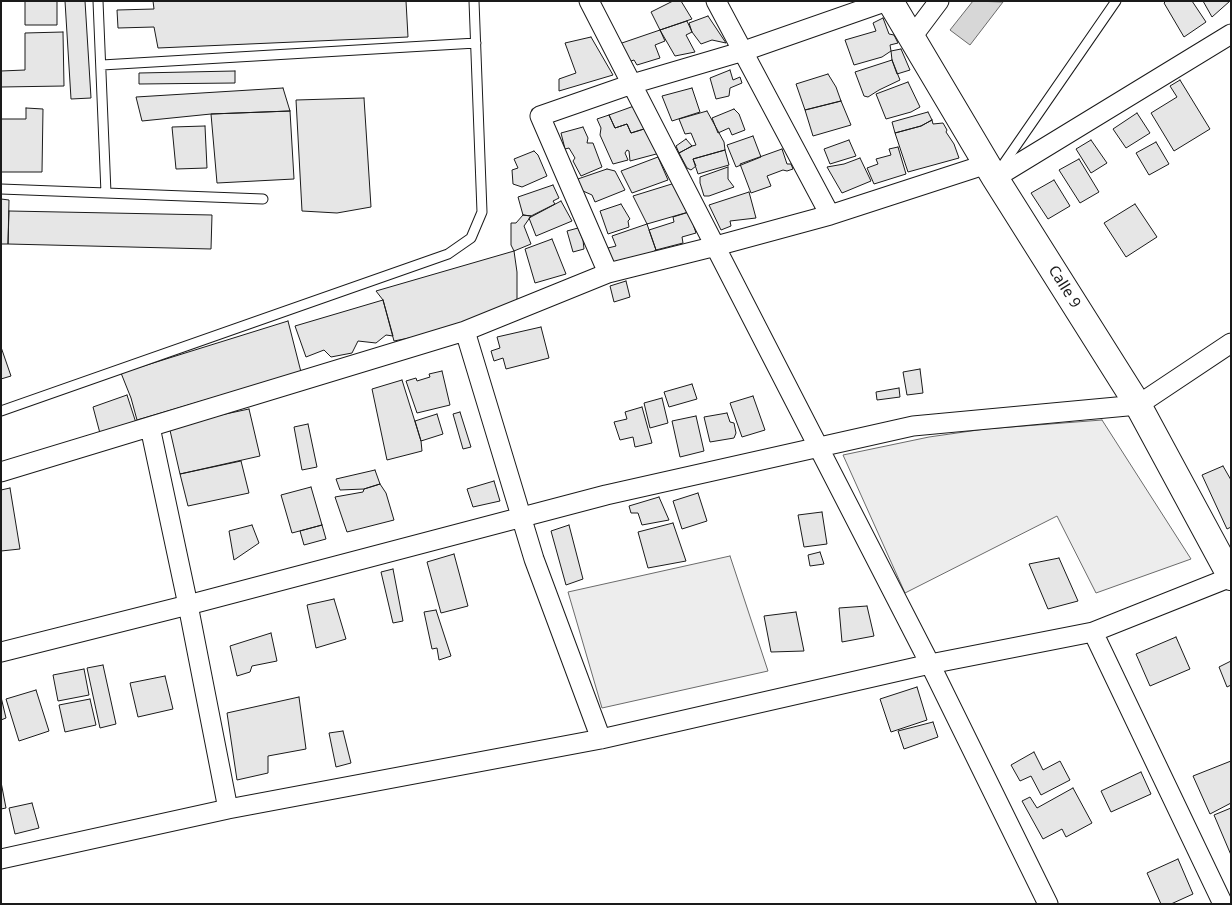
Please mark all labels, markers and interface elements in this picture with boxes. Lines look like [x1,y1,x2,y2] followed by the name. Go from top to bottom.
[1044,262,1084,312] street label: Calle 9

